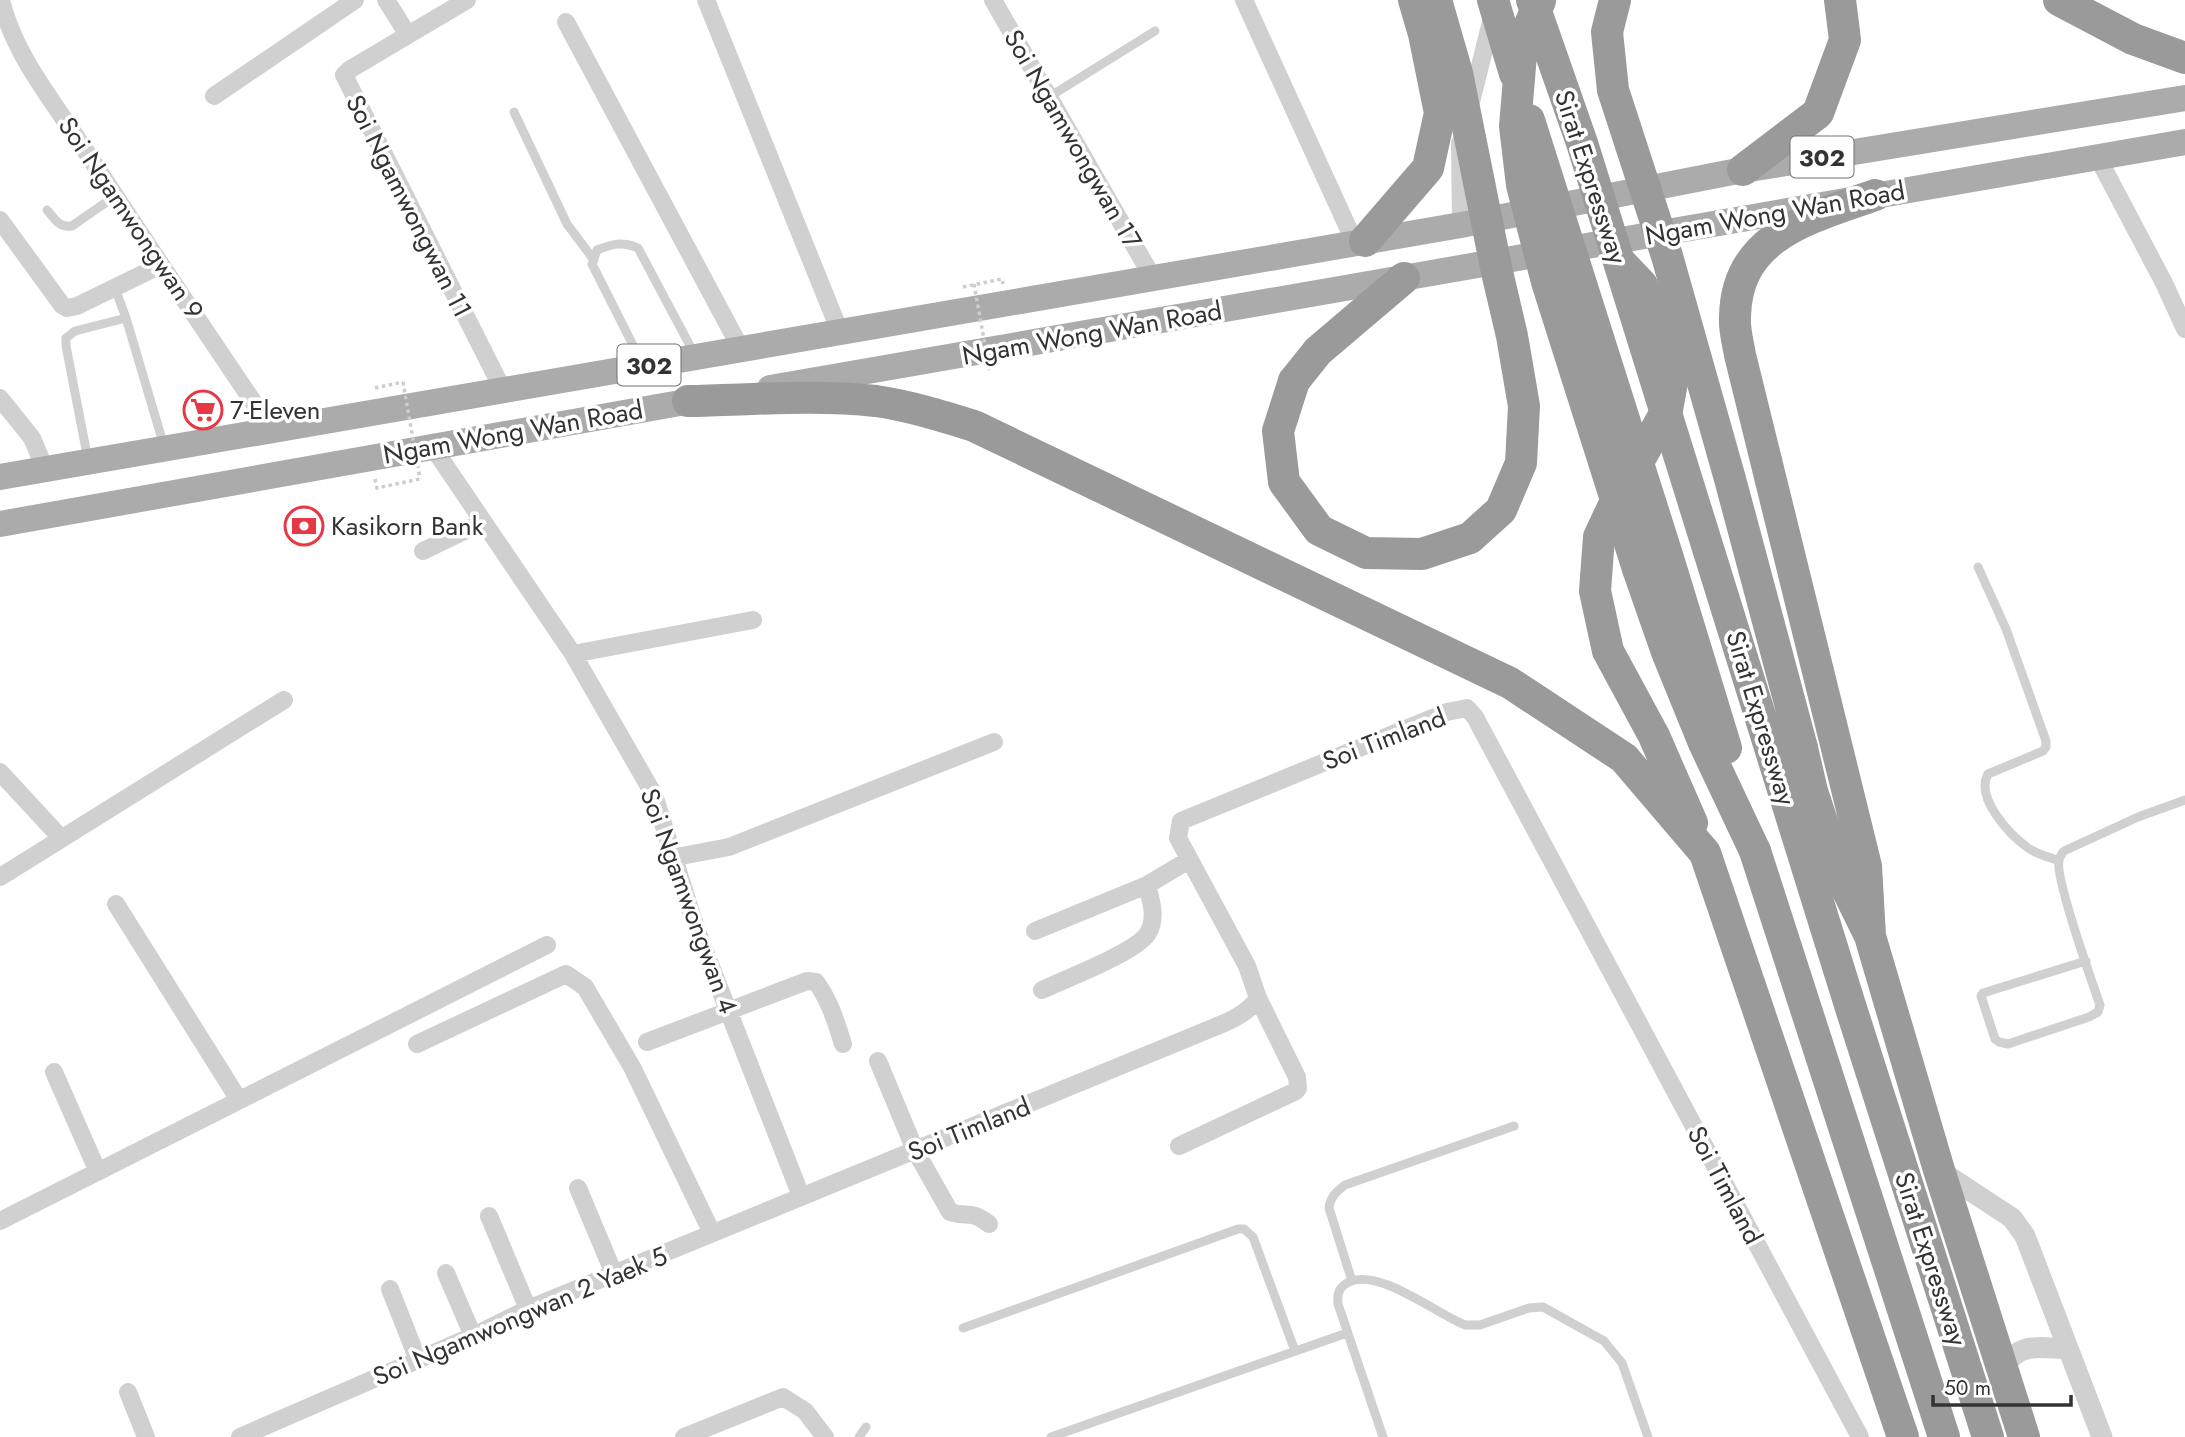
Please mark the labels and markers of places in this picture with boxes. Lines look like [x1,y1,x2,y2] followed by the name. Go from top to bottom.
[182,389,224,431] supermarket icon: 7-Eleven
[230,391,320,429] place label: 7-Eleven
[283,505,325,547] bank icon: Kasikorn Bank
[331,507,484,545] place label: Kasikorn Bank

